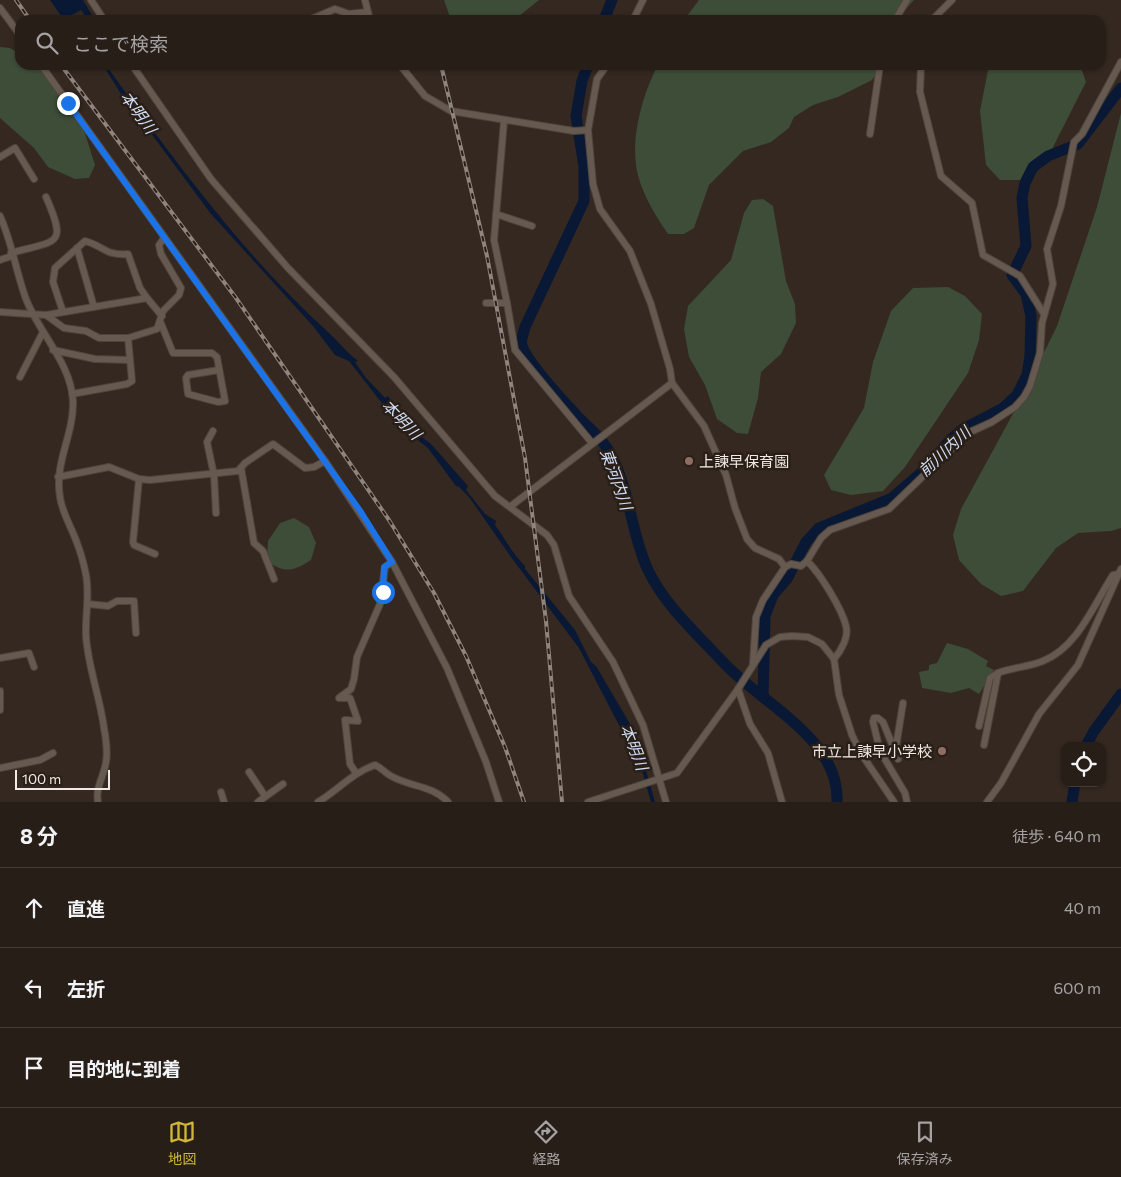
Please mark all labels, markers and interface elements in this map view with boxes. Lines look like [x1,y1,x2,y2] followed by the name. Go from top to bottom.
[15,15,1106,70] search box
[33,29,61,57] icon: search
[73,32,168,55] text: ここで検索
[117,87,162,139] water label: 本明川
[57,92,80,115] route end
[378,395,427,444] water label: 本明川
[914,421,975,480] water label: 前川内川
[597,446,638,514] water label: 東河内川
[699,452,789,470] place label: 上諫早保育園
[683,455,695,467] marker: 上諫早保育園
[372,581,395,604] route start
[618,721,653,775] water label: 本明川
[812,742,932,760] place label: 市立上諫早小学校
[1061,742,1106,787] map controls
[1061,742,1106,787] button: locate
[936,745,948,757] marker: 市立上諫早小学校
[15,767,110,790] scale bar
[22,770,61,787] text: 100 m
[20,823,58,848] text: 8 分
[1012,826,1101,845] text: 徒歩 · 640 m
[20,894,48,922] icon: ahead
[67,897,105,920] text: 直進
[1064,898,1101,917] text: 40 m
[20,974,48,1002] icon: left
[67,977,105,1000] text: 左折
[1053,978,1101,997] text: 600 m
[20,1054,48,1082] icon: arrive
[67,1057,181,1080] text: 目的地に到着
[168,1118,196,1168] tab: 地図
[532,1118,560,1168] tab: 経路
[897,1118,953,1168] tab: 保存済み

